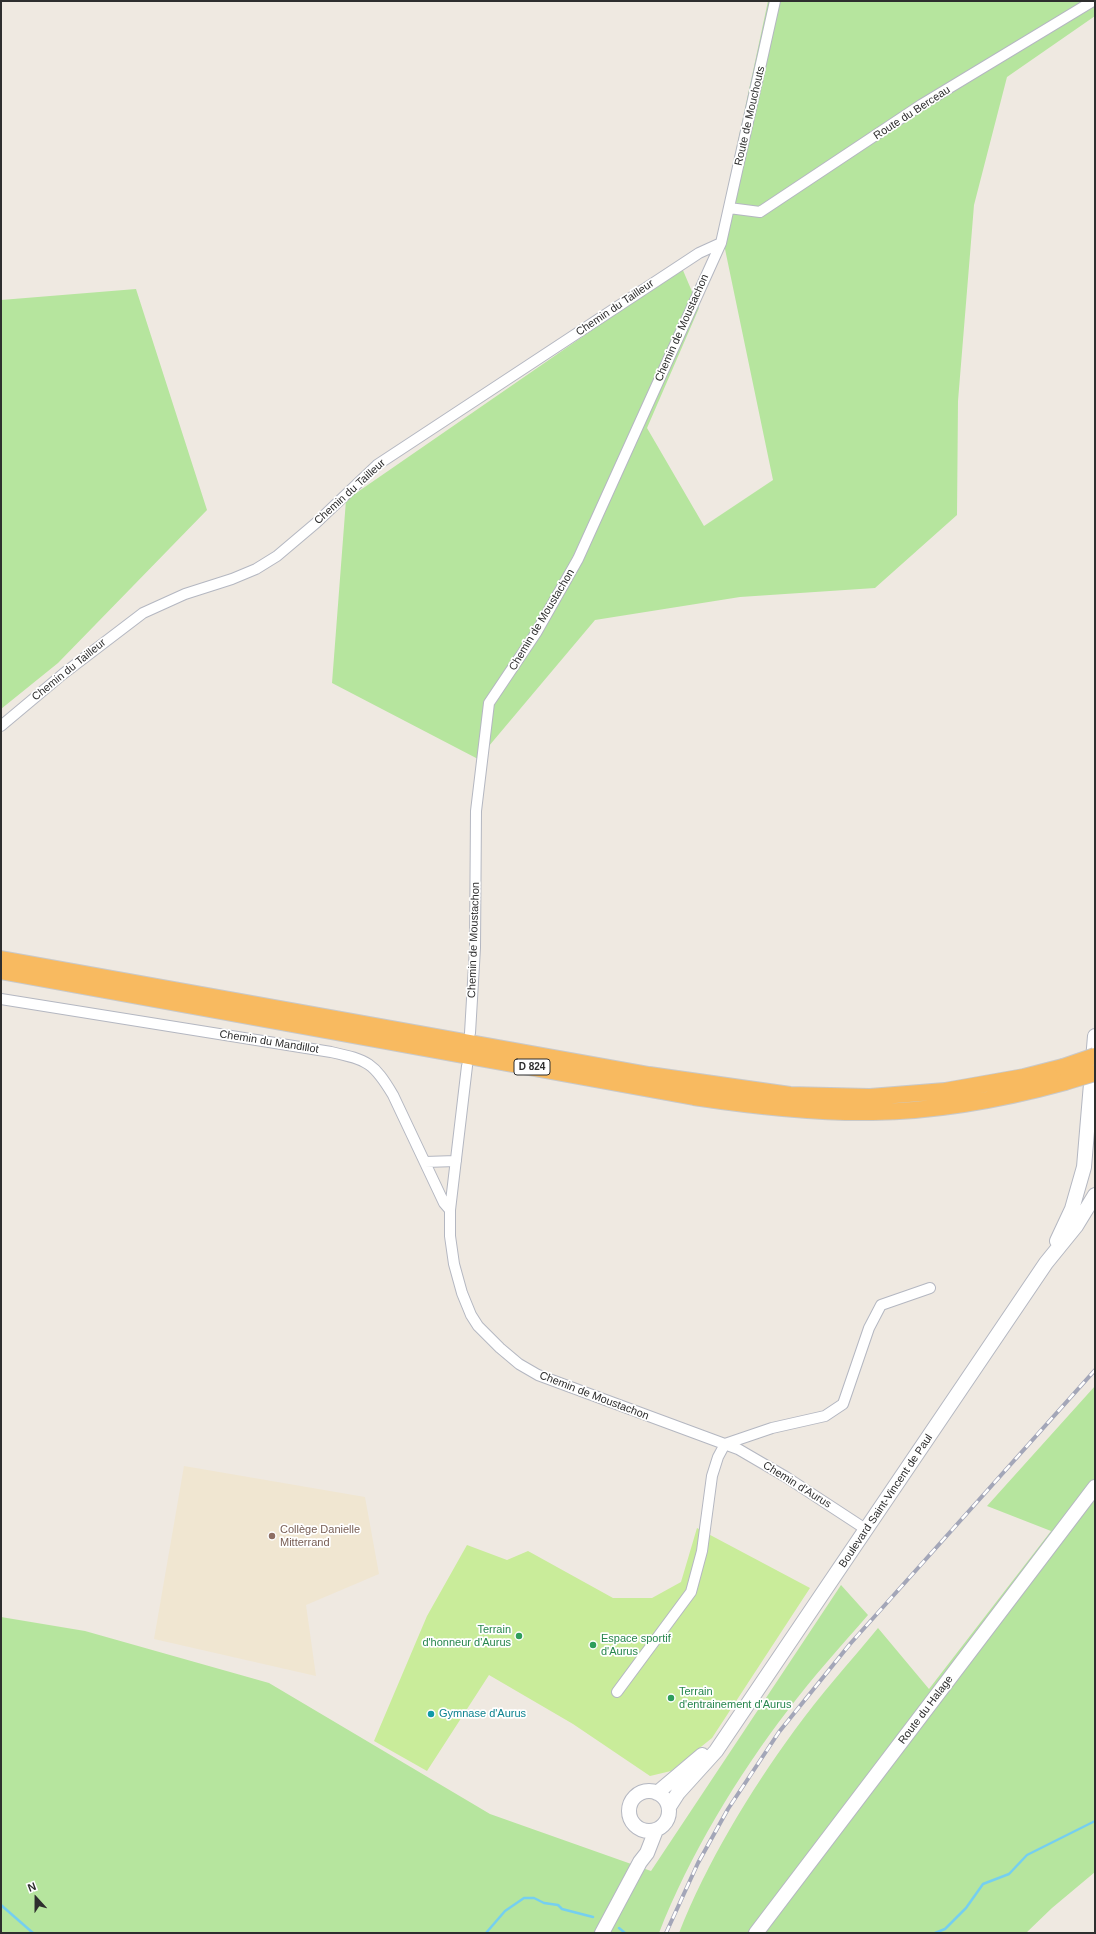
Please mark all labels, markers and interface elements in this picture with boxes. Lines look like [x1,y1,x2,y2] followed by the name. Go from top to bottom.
[732,65,768,167] street label: Route de Mouchouts
[871,83,953,143] street label: Route du Berceau
[652,272,712,384] street label: Chemin de Moustachon
[574,277,656,339] street label: Chemin du Tailleur
[312,457,388,527] street label: Chemin du Tailleur
[506,567,578,673] street label: Chemin de Moustachon
[29,636,109,704] street label: Chemin du Tailleur
[465,882,483,998] street label: Chemin de Moustachon
[218,1028,320,1056] street label: Chemin du Mandillot
[514,1059,550,1075] road number: D 824
[537,1369,651,1423] street label: Chemin de Moustachon
[836,1432,936,1570] street label: Boulevard Saint-Vincent de Paul
[760,1459,834,1511] street label: Chemin d'Aurus
[280,1523,360,1549] place label: Collège Danielle Mitterrand
[267,1531,277,1541] marker: Collège Danielle Mitterrand
[422,1623,511,1649] place label: Terrain d'honneur d'Aurus
[514,1631,524,1641] marker: Terrain d'honneur d'Aurus
[601,1632,671,1658] place label: Espace sportif d'Aurus
[588,1640,598,1650] marker: Espace sportif d'Aurus
[896,1673,956,1747] street label: Route du Halage
[679,1685,791,1711] place label: Terrain d'entrainement d'Aurus
[666,1693,676,1703] marker: Terrain d'entrainement d'Aurus
[439,1707,526,1721] place label: Gymnase d'Aurus
[426,1709,436,1719] marker: Gymnase d'Aurus
[16,1878,56,1918] north arrow
[26,1880,38,1894] text: N

